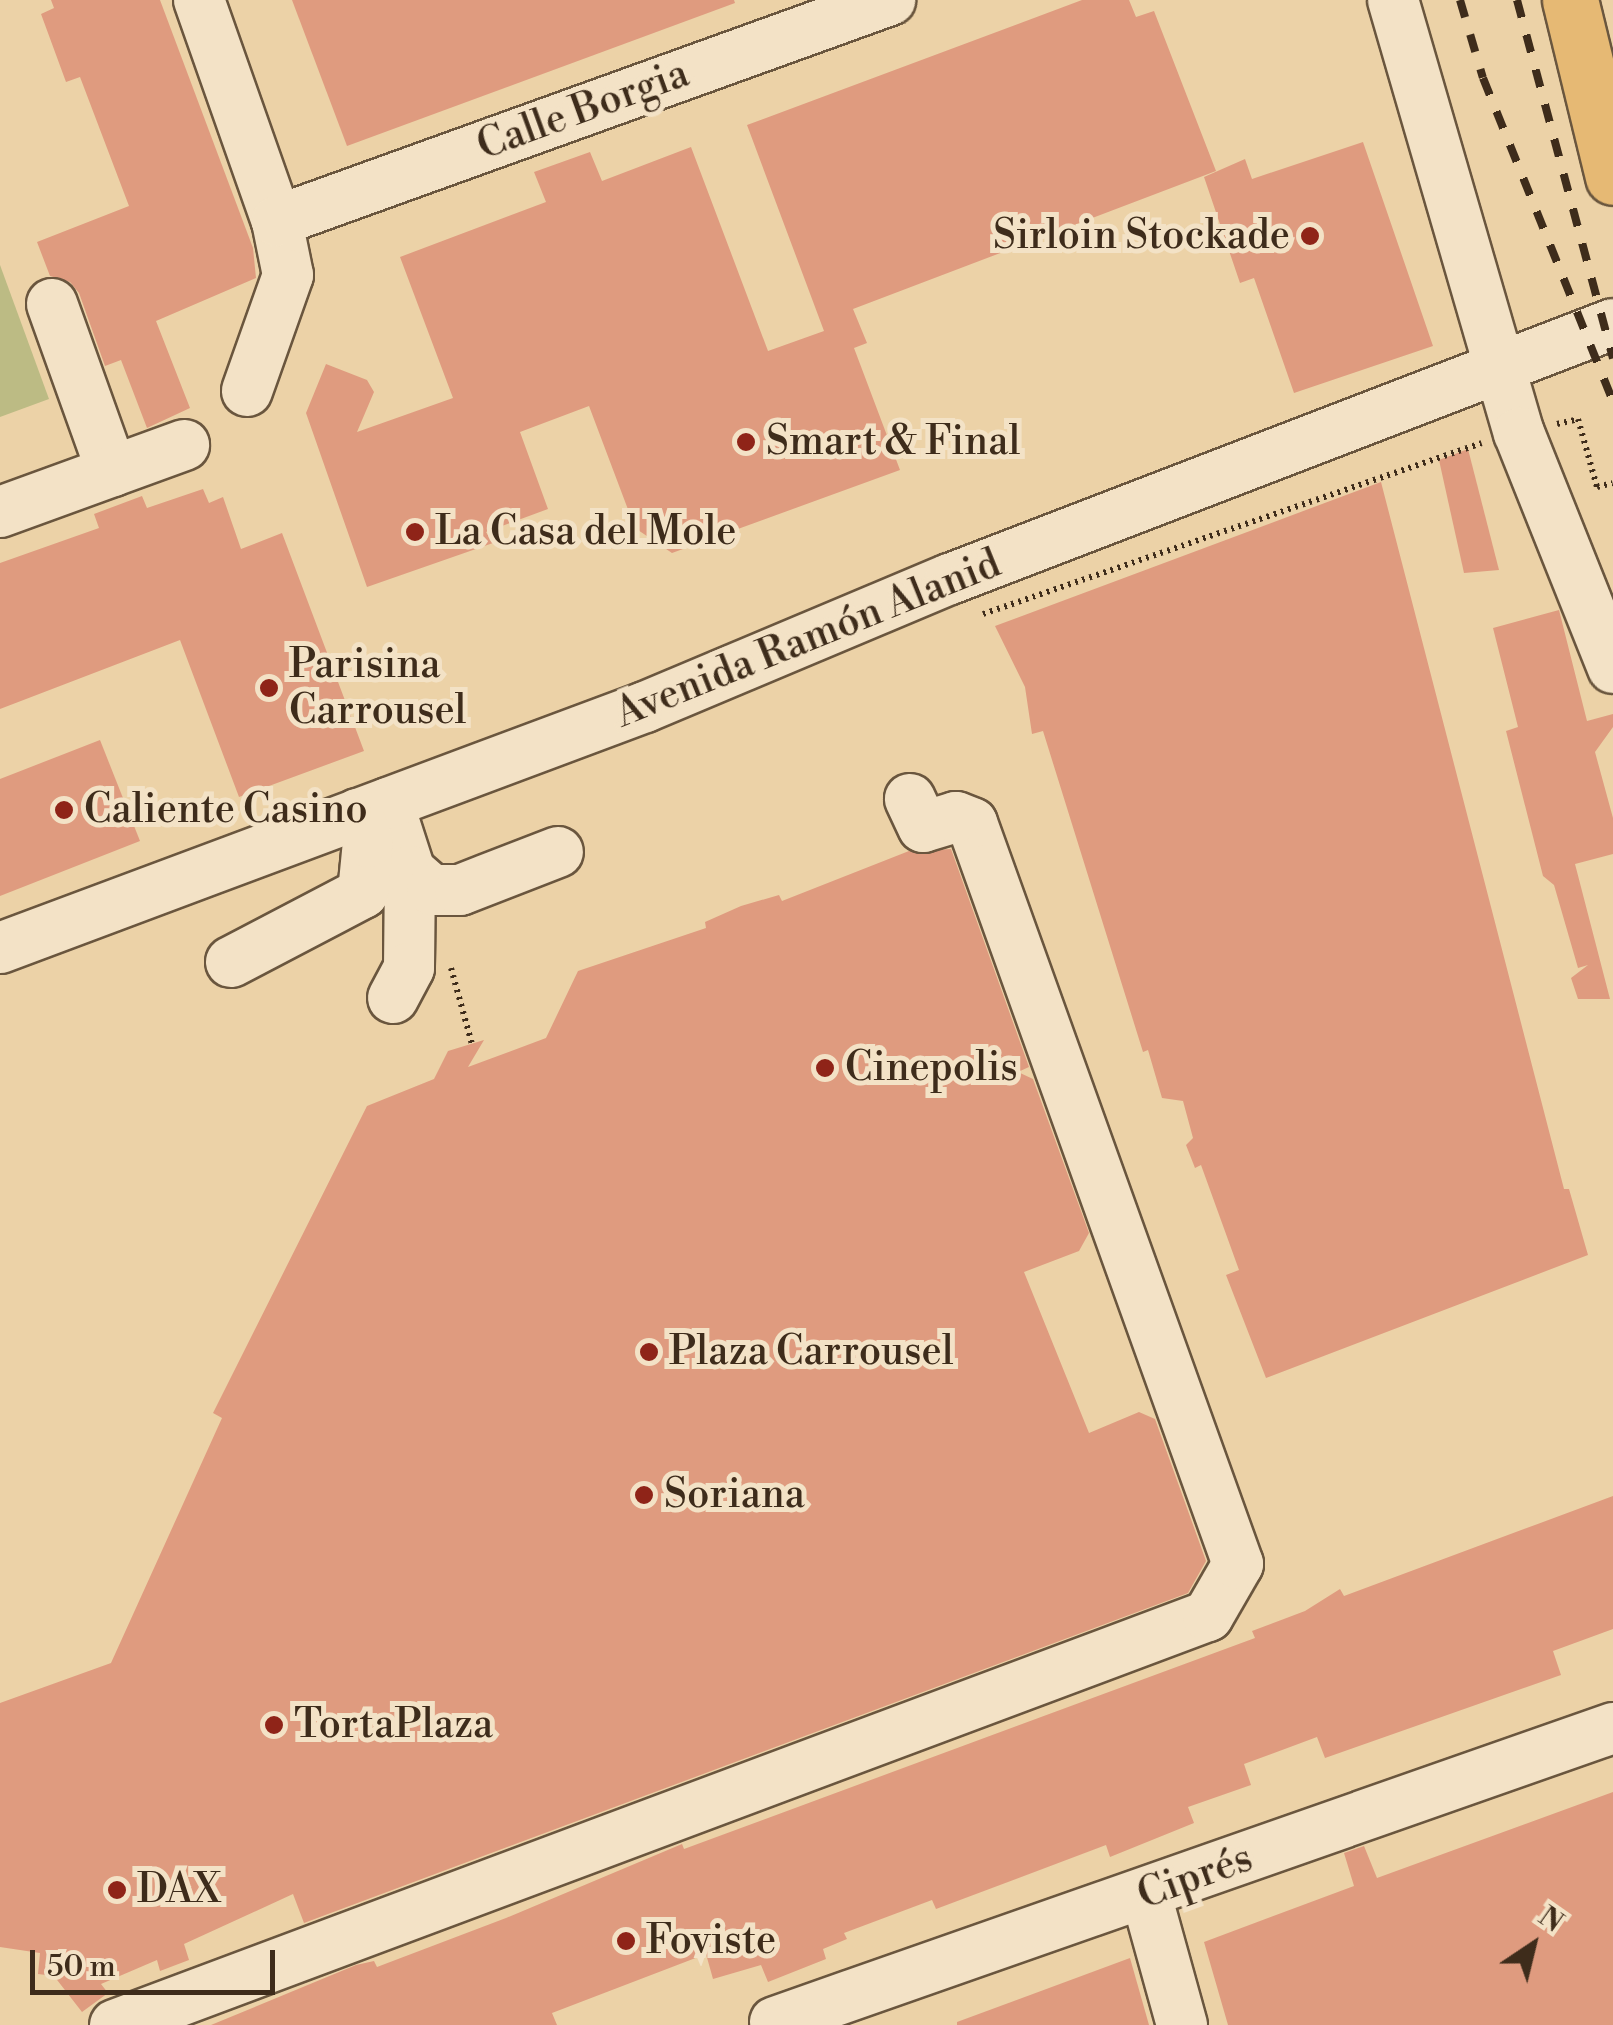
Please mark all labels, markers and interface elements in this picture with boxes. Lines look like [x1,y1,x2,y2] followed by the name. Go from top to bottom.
[471,50,695,170] street label: Calle Borgia
[993,212,1290,260] place label: Sirloin Stockade
[1299,225,1321,247] marker: Sirloin Stockade
[766,418,1020,466] place label: Smart & Final
[735,431,757,453] marker: Smart & Final
[435,508,737,556] place label: La Casa del Mole
[404,521,426,543] marker: La Casa del Mole
[608,540,1008,738] street label: Avenida Ramón Alanid
[289,641,466,735] place label: Parisina Carrousel
[258,677,280,699] marker: Parisina Carrousel
[84,786,368,834] place label: Caliente Casino
[53,799,75,821] marker: Caliente Casino
[845,1044,1018,1092] place label: Cinepolis
[814,1057,836,1079] marker: Cinepolis
[669,1328,954,1376] place label: Plaza Carrousel
[638,1341,660,1363] marker: Plaza Carrousel
[664,1471,805,1519] place label: Soriana
[633,1484,655,1506] marker: Soriana
[294,1701,493,1749] place label: TortaPlaza
[263,1714,285,1736] marker: TortaPlaza
[1131,1834,1259,1920] street label: Ciprés
[137,1866,220,1914] place label: DAX
[106,1879,128,1901] marker: DAX
[1483,1895,1583,1995] north arrow
[1531,1899,1570,1941] text: N
[646,1917,776,1965] place label: Foviste
[35,1930,280,1992] scale bar
[615,1930,637,1952] marker: Foviste
[47,1948,116,1986] text: 50 m

